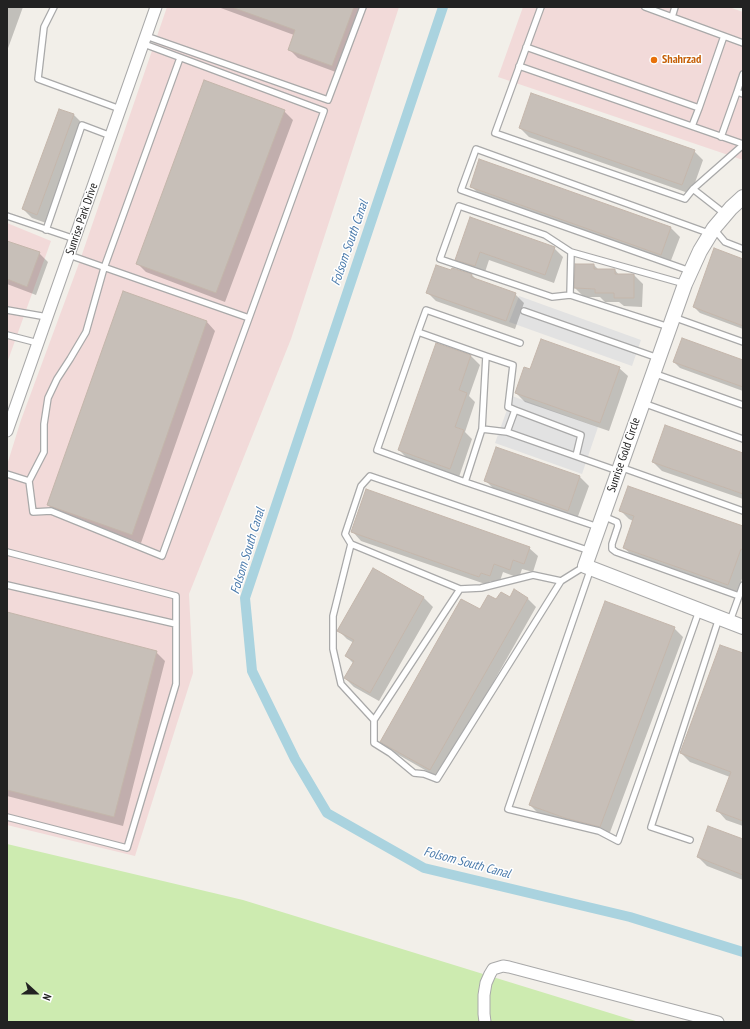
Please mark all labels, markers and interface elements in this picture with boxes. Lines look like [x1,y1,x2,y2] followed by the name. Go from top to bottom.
[662,53,701,67] place label: Shahrzad
[649,55,659,65] marker: Shahrzad
[63,181,101,257] street label: Sunrise Park Drive
[328,198,372,288] water label: Folsom South Canal
[604,416,644,494] street label: Sunrise Gold Circle
[228,506,268,596] water label: Folsom South Canal
[422,844,512,882] water label: Folsom South Canal
[16,973,56,1013] north arrow
[40,992,55,1003] text: N

